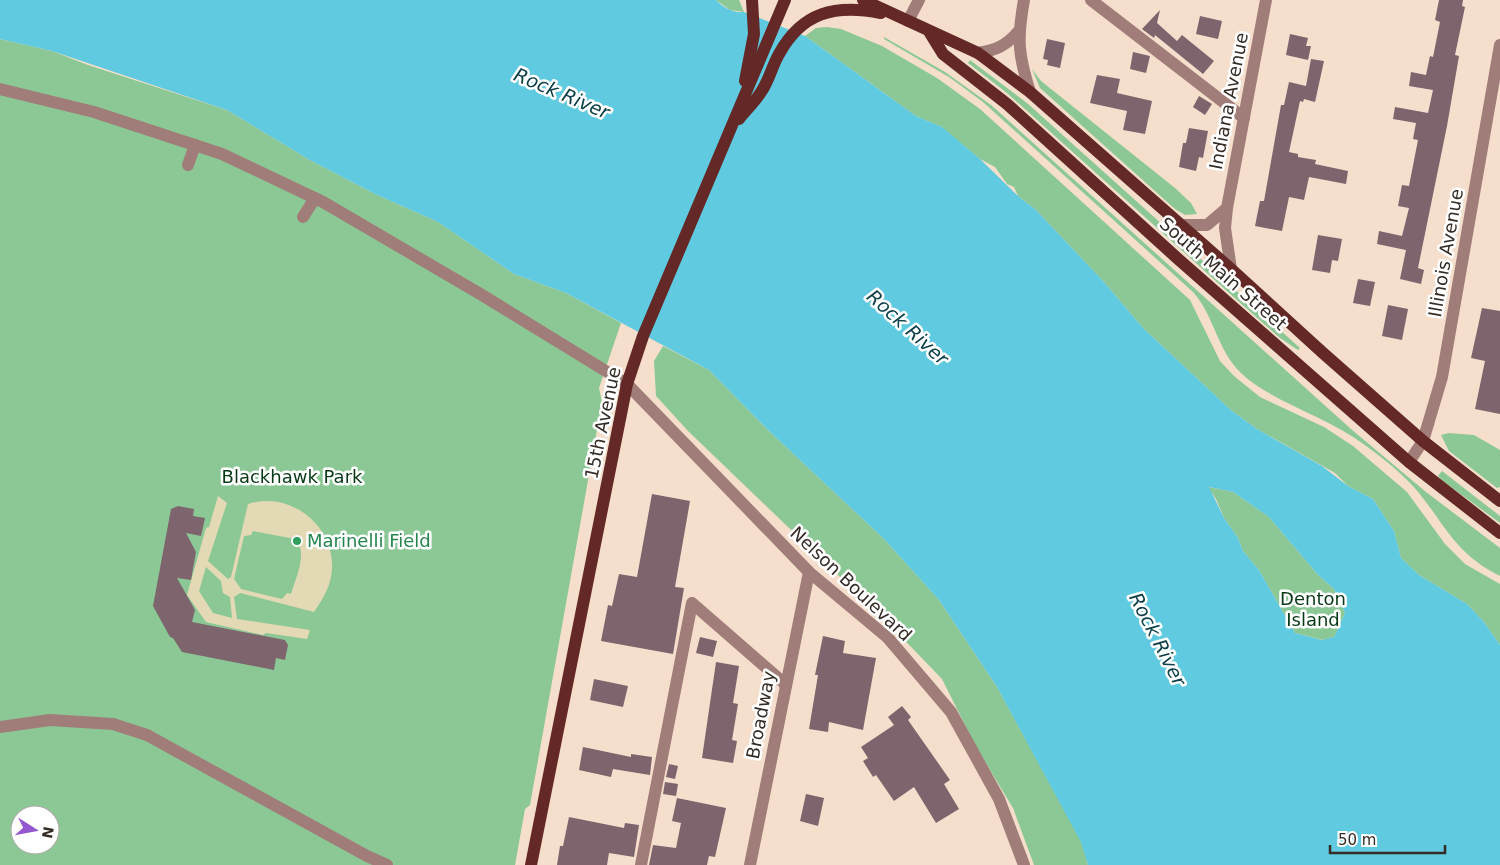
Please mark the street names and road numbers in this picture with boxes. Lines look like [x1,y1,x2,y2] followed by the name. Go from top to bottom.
[1205,31,1252,171] street label: Indiana Avenue
[1424,187,1467,319] street label: Illinois Avenue
[1156,213,1291,334] street label: South Main Street
[580,365,625,481] street label: 15th Avenue
[786,522,916,645] street label: Nelson Boulevard
[742,669,779,761] street label: Broadway

